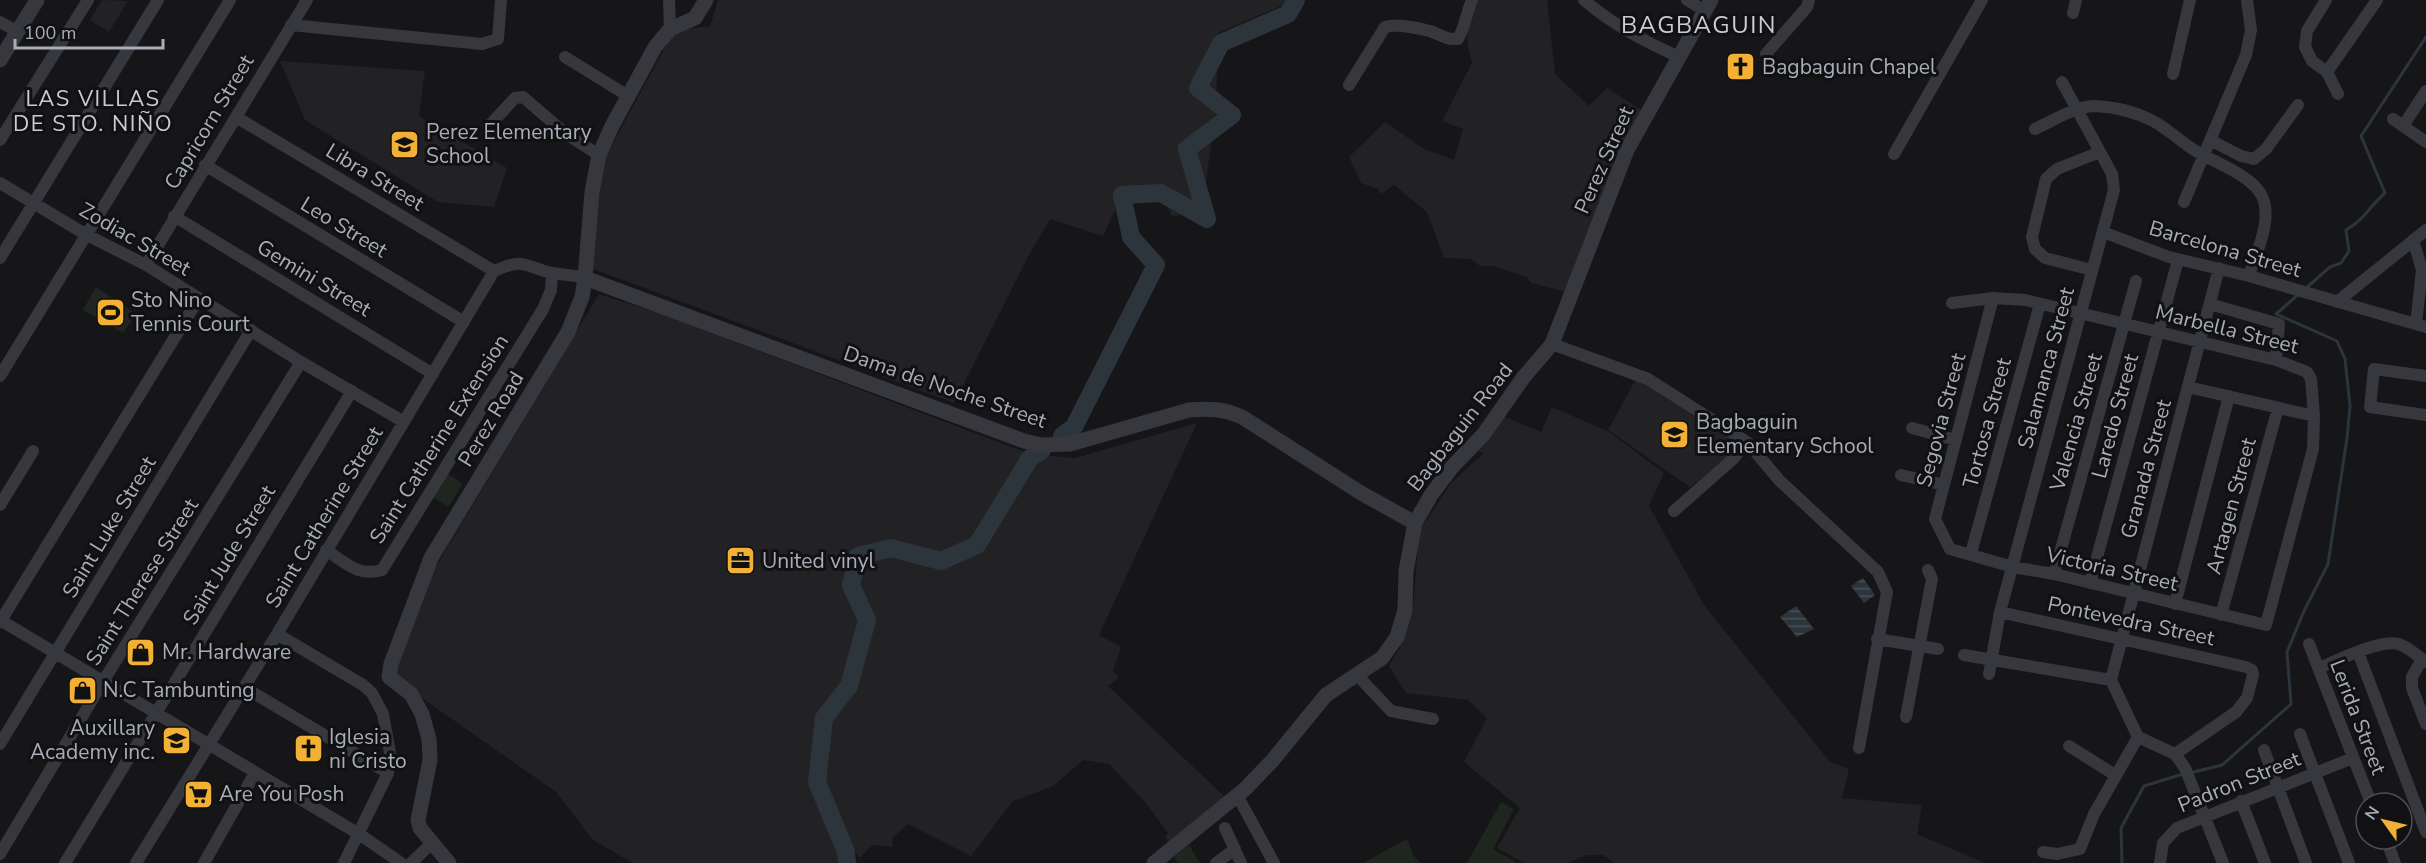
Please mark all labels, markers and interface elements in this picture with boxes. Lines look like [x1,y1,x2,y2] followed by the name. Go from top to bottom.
[1621,9,1777,41] district label: BAGBAGUIN
[15,12,164,50] scale bar
[24,21,76,45] text: 100 m
[158,49,261,195] street label: Capricorn Street
[1725,51,1757,83] church icon: Bagbaguin Chapel
[1762,53,1937,81] place label: Bagbaguin Chapel
[13,84,173,139] district label: LAS VILLAS DE STO. NIÑO
[1568,101,1640,218] street label: Perez Street
[426,118,592,170] place label: Perez Elementary School
[389,128,421,160] school or university icon: Perez Elementary School
[321,137,430,218] street label: Libra Street
[295,190,393,264] street label: Leo Street
[74,196,196,283] street label: Zodiac Street
[2146,214,2305,284] street label: Barcelona Street
[252,233,377,323] street label: Gemini Street
[2011,284,2081,452] street label: Salamanca Street
[131,286,250,338] place label: Sto Nino Tennis Court
[94,296,126,328] sports icon: Sto Nino Tennis Court
[2153,298,2302,360] street label: Marbella Street
[363,329,515,549] street label: Saint Catherine Extension
[840,339,1051,435] street label: Dama de Noche Street
[1910,349,1972,490] street label: Segovia Street
[2043,349,2109,495] street label: Valencia Street
[2085,350,2145,481] street label: Laredo Street
[1956,354,2018,491] street label: Tortosa Street
[1401,357,1519,497] street label: Bagbaguin Road
[452,366,530,472] street label: Perez Road
[2114,396,2178,542] street label: Granada Street
[1696,408,1874,460] place label: Bagbaguin Elementary School
[1659,418,1691,450] school or university icon: Bagbaguin Elementary School
[259,420,390,613] street label: Saint Catherine Street
[2199,434,2263,577] street label: Artagen Street
[56,450,163,603] street label: Saint Luke Street
[176,479,282,630] street label: Saint Jude Street
[79,493,205,671] street label: Saint Therese Street
[2042,540,2181,598] street label: Victoria Street
[725,545,757,577] office icon: United vinyl
[762,547,875,575] place label: United vinyl
[2045,590,2218,653] street label: Pontevedra Street
[125,636,157,668] shop icon: Mr. Hardware
[162,638,291,666] place label: Mr. Hardware
[2323,656,2393,779] street label: Lerida Street
[66,674,98,706] shop icon: N.C Tambunting
[103,676,255,704] place label: N.C Tambunting
[30,714,155,766] place label: Auxillary Academy inc.
[329,723,407,775] place label: Iglesia ni Cristo
[160,724,192,756] school or university icon: Auxillary Academy inc.
[292,733,324,765] church icon: Iglesia ni Cristo
[2174,744,2305,819] street label: Padron Street
[182,778,214,810] supermarket icon: Are You Posh
[219,780,345,808] place label: Are You Posh
[2354,791,2414,851] north arrow
[2360,802,2385,824] text: N

